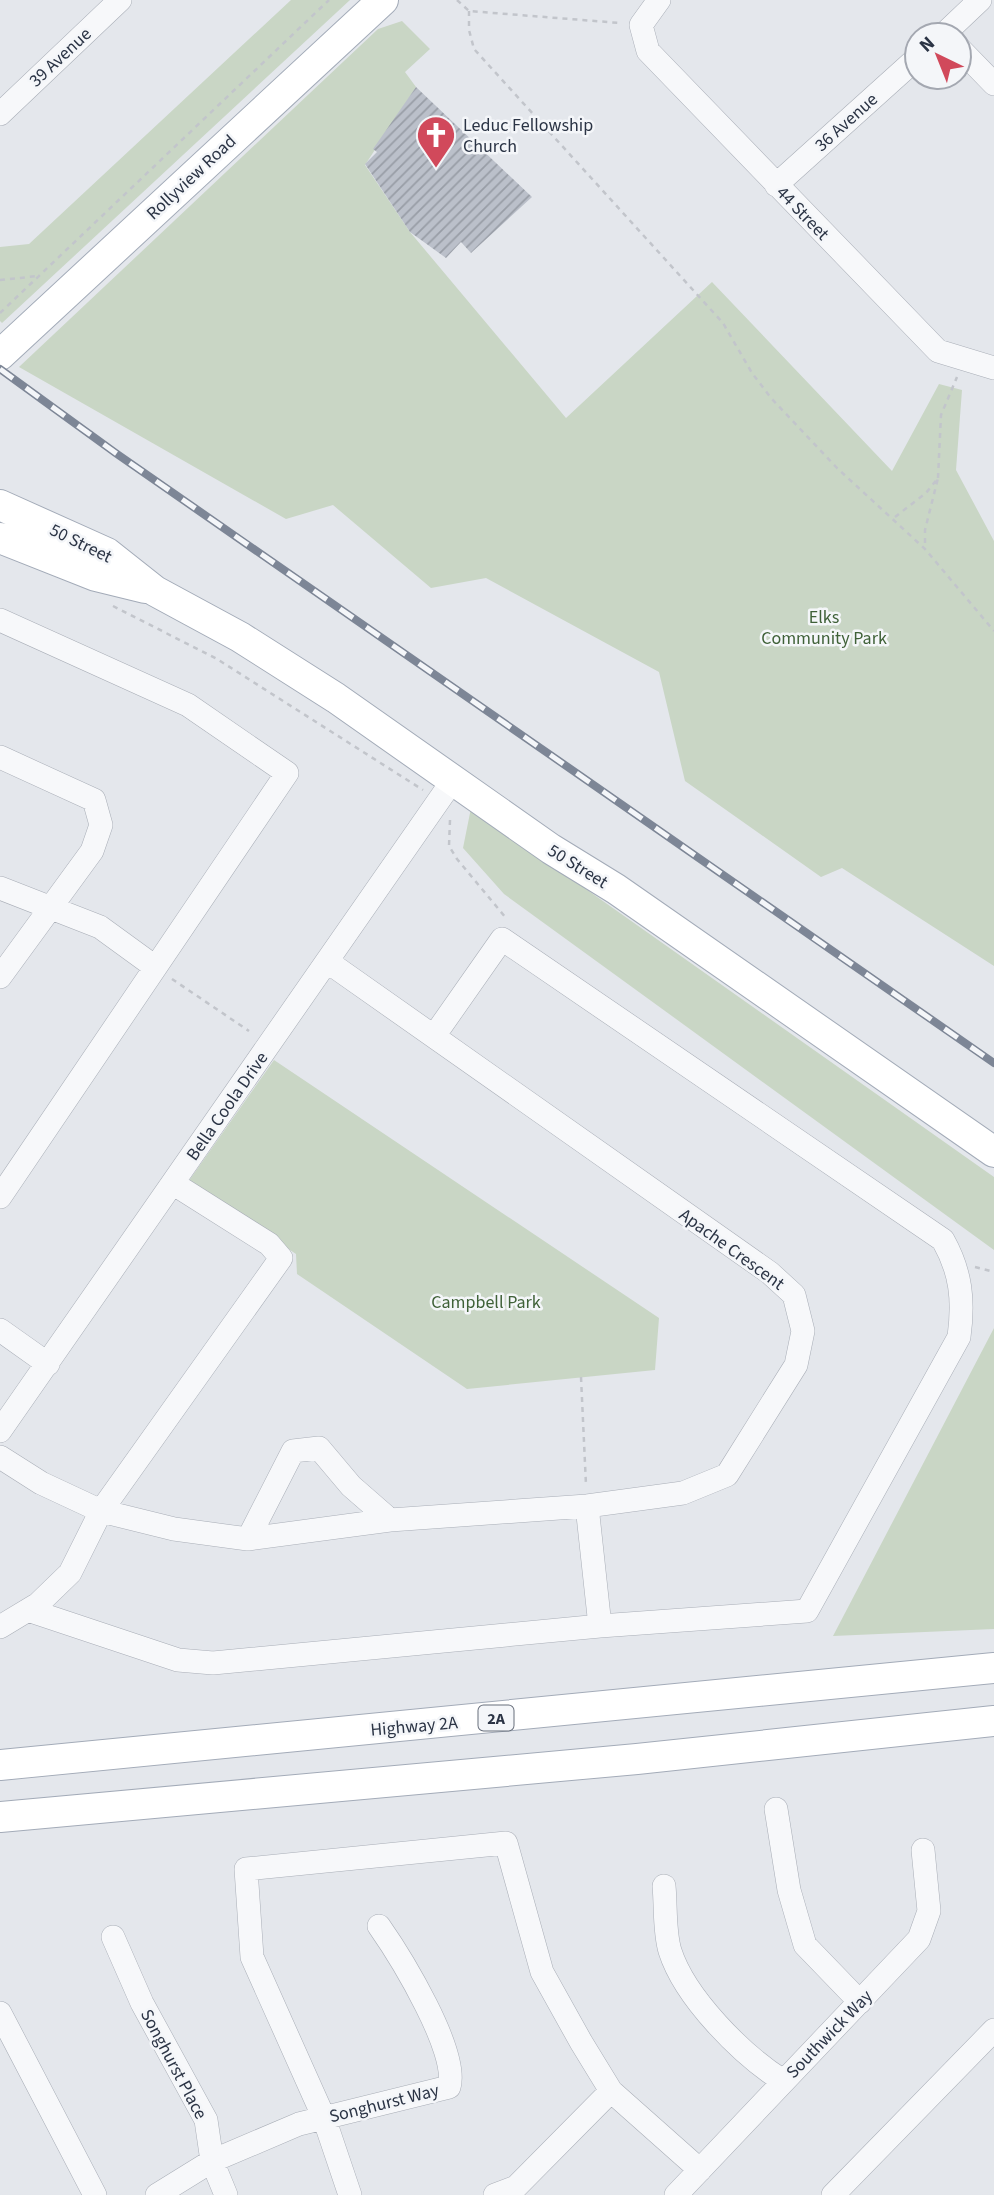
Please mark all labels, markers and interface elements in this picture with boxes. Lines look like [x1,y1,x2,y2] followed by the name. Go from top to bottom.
[903,21,973,91] north arrow
[24,22,97,93] street label: 39 Avenue
[914,30,941,59] text: N
[809,87,883,157] street label: 36 Avenue
[463,113,593,159] place label: Leduc Fellowship Church
[415,114,457,169] church icon: Leduc Fellowship Church
[141,129,242,226] street label: Rollyview Road
[771,181,835,246] street label: 44 Street
[45,518,116,569] street label: 50 Street
[761,605,887,651] park label: Elks Community Park
[543,838,613,895] street label: 50 Street
[181,1047,274,1166] street label: Bella Coola Drive
[674,1203,789,1296] street label: Apache Crescent
[431,1290,541,1315] park label: Campbell Park
[478,1706,514,1730] road number: 2A
[369,1710,459,1743] street label: Highway 2A
[781,1984,879,2084] street label: Southwick Way
[134,2005,213,2124] street label: Songhurst Place
[327,2078,442,2129] street label: Songhurst Way

